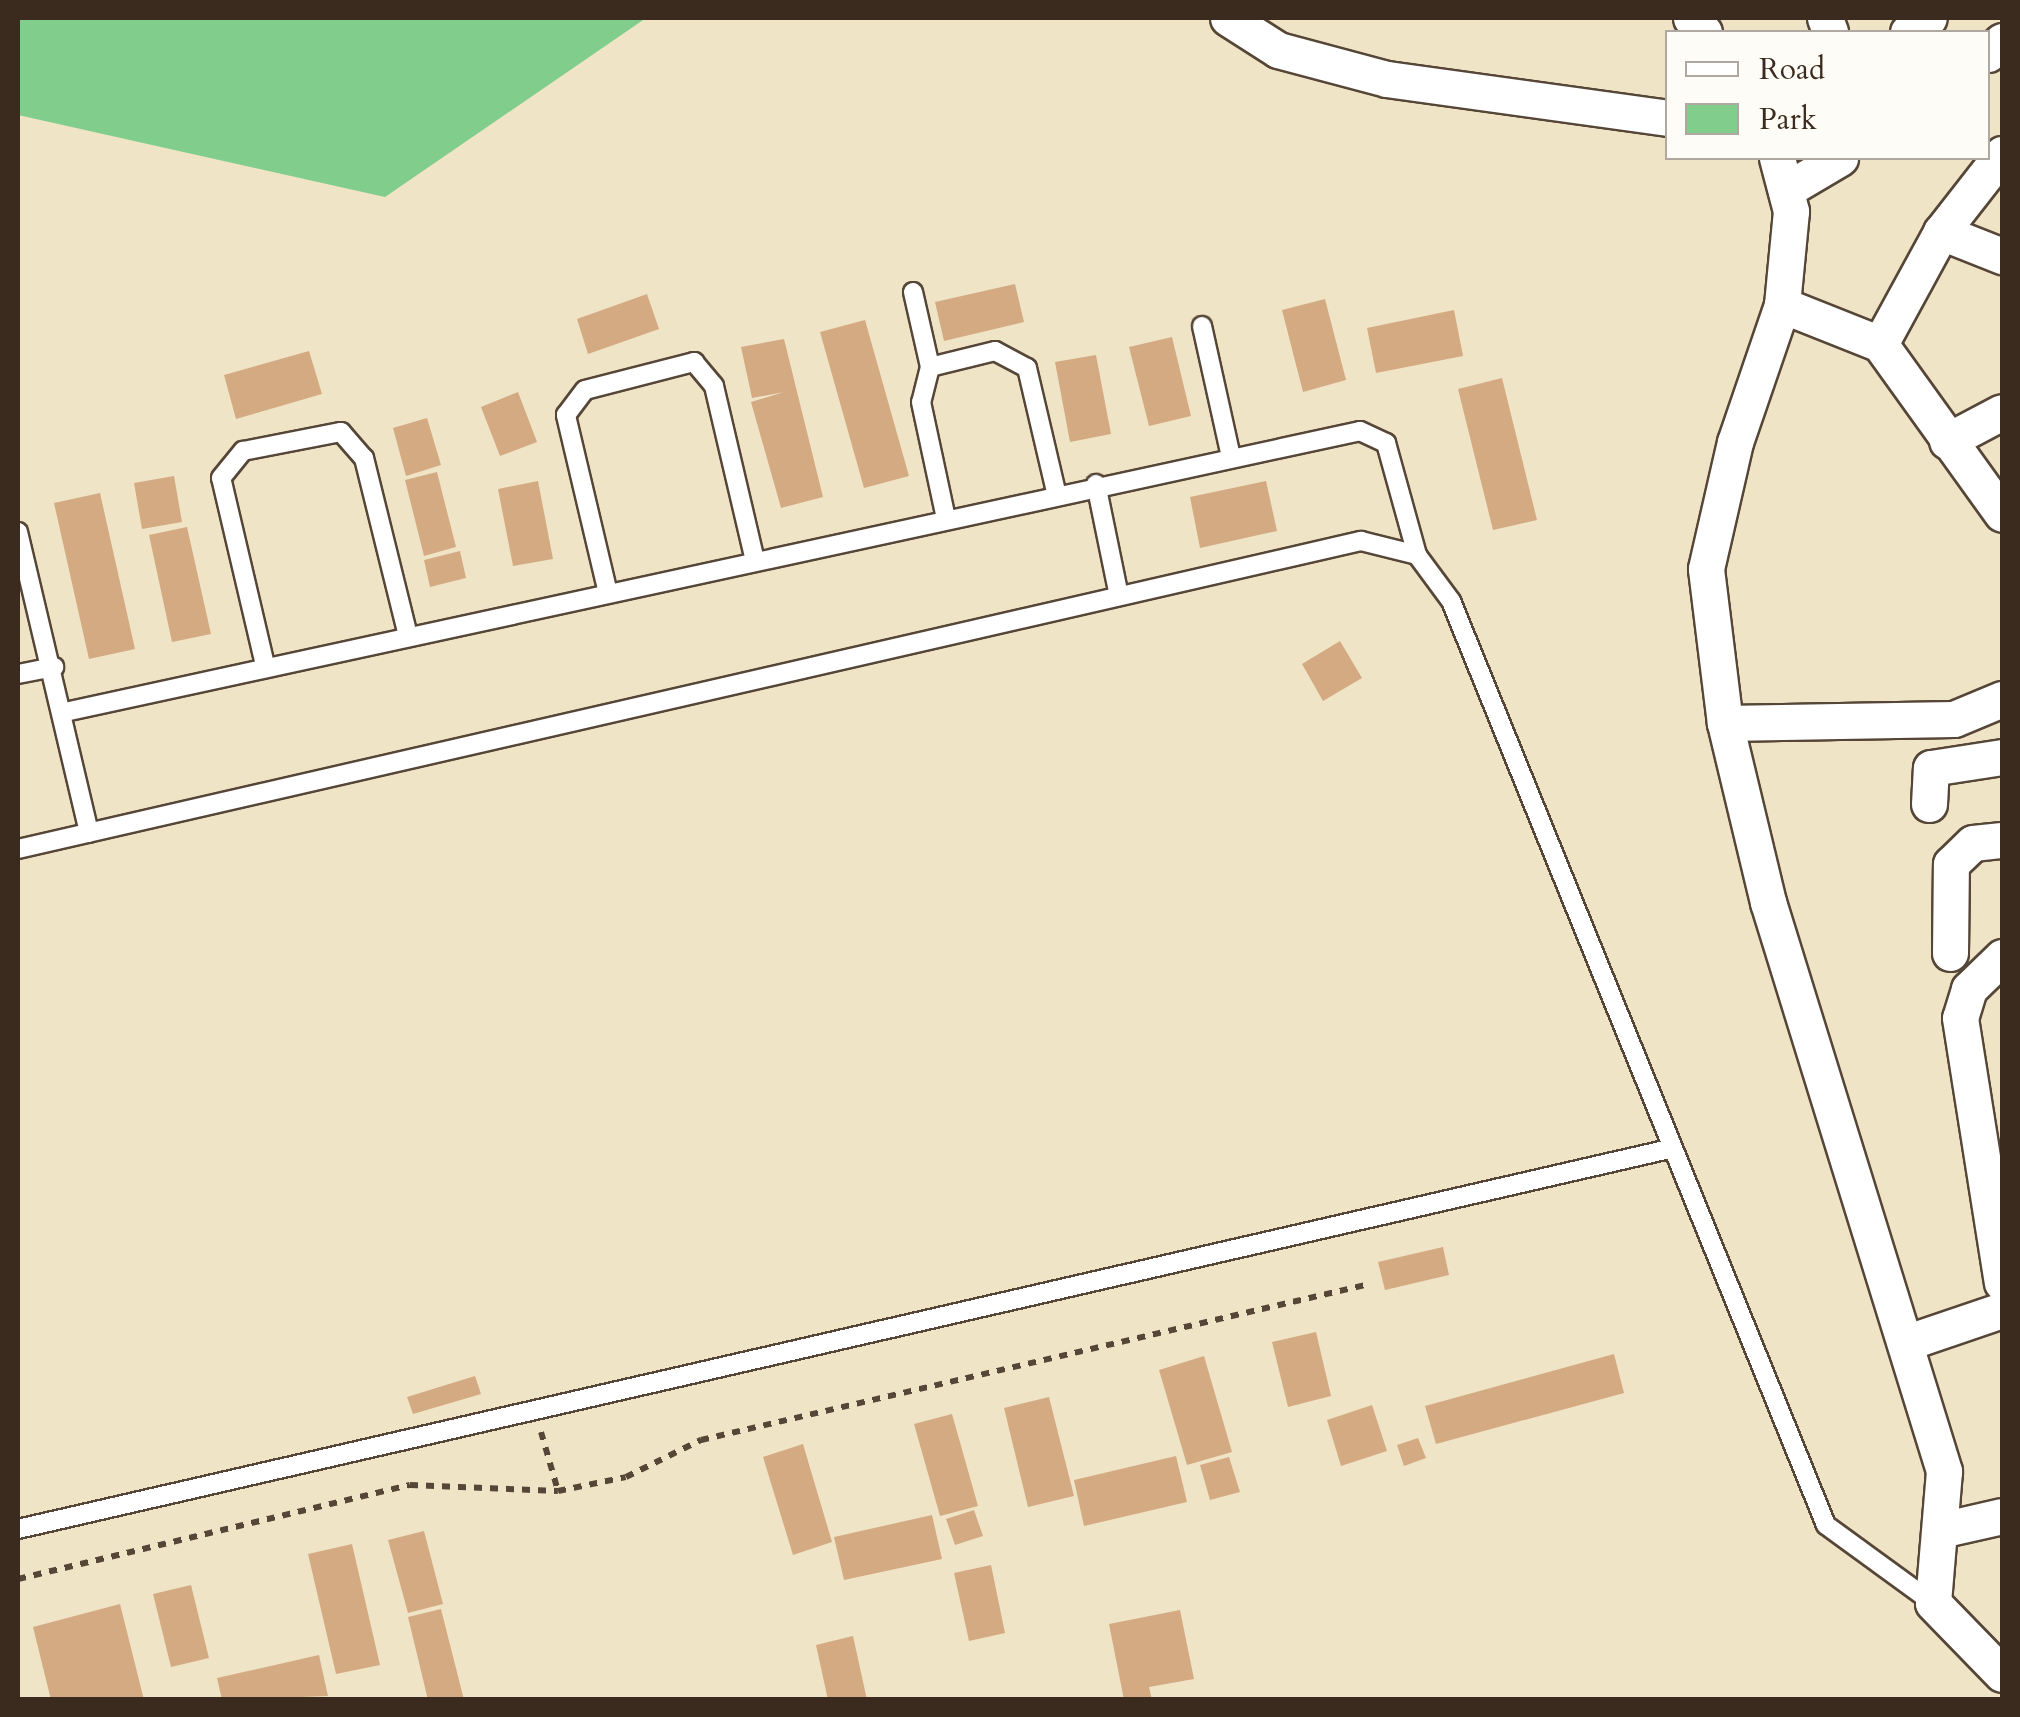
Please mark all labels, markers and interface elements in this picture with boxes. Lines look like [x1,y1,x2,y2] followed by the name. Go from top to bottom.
[1665,30,1990,160] legend
[1759,49,1825,90] text: Road
[1759,99,1817,140] text: Park

